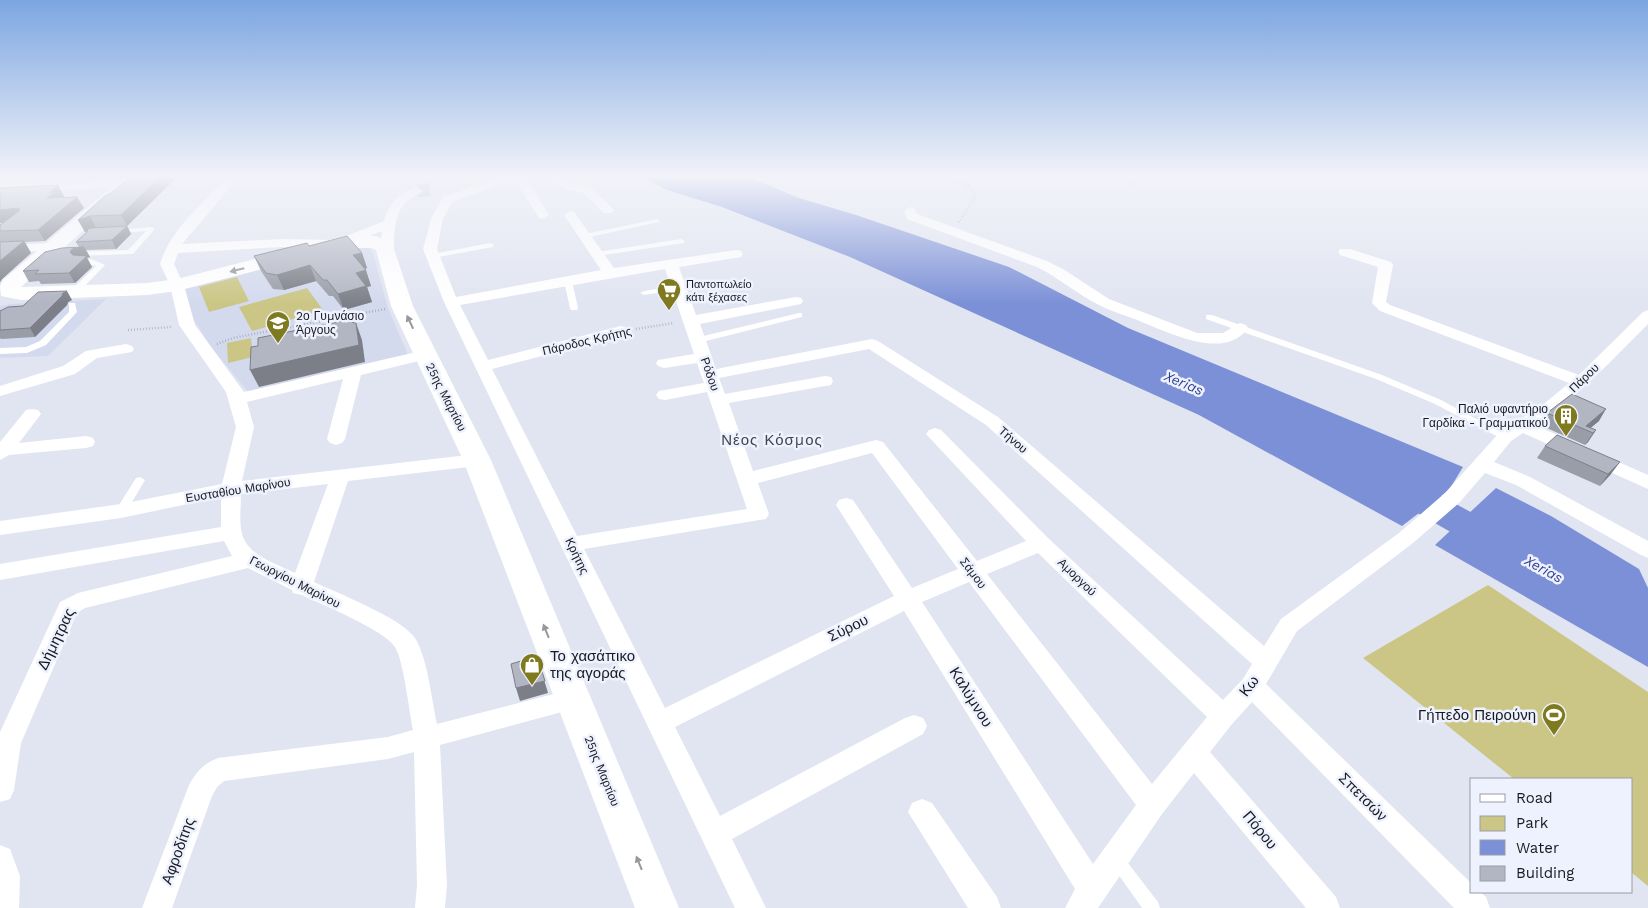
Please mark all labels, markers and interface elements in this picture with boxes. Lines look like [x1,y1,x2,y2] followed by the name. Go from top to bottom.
[229,266,244,274] one-way arrow
[656,277,682,311] supermarket icon: Παντοπωλείο κάτι ξέχασες
[686,278,752,304] place label: Παντοπωλείο κάτι ξέχασες
[296,309,364,337] place label: 2ο Γυμνάσιο Άργους
[265,310,291,344] school or university icon: 2ο Γυμνάσιο Άργους
[405,315,413,329] one-way arrow
[541,324,633,358] street label: Πάροδος Κρήτης
[698,355,722,393] street label: Ρόδου
[423,361,469,433] street label: 25ης Μαρτίου
[1566,361,1602,395] street label: Πάρου
[1161,367,1206,398] water label: Xerias
[1422,402,1548,430] place label: Παλιό υφαντήριο Γαρδίκα - Γραμματικού
[1553,403,1579,437] building icon: Παλιό υφαντήριο Γαρδίκα - Γραμματικού
[996,424,1030,456] street label: Τήνου
[721,431,823,449] district label: Νέος Κόσμος
[185,475,291,505] street label: Ευσταθίου Μαρίνου
[562,536,592,577] street label: Κρήτης
[1522,552,1566,586] water label: Xerias
[247,553,343,611] street label: Γεωργίου Μαρίνου
[957,555,989,591] street label: Σάμου
[1055,555,1099,599] street label: Αμοργού
[33,605,79,673] street label: Δήμητρας
[825,611,871,645] street label: Σύρου
[541,623,549,638] one-way arrow
[550,647,635,682] place label: Το χασάπικο της αγοράς
[519,652,545,686] shop icon: Το χασάπικο της αγοράς
[946,664,996,730] street label: Καλύμνου
[1235,672,1263,700] street label: Κω
[1541,702,1567,736] sports icon: Γήπεδο Πειρούνη
[1418,706,1536,724] place label: Γήπεδο Πειρούνη
[582,734,622,808] street label: 25ης Μαρτίου
[1335,769,1391,825] street label: Σπετσών
[1470,778,1633,893] legend
[1516,789,1553,807] text: Road
[1239,807,1281,853] street label: Πόρου
[1516,814,1549,832] text: Park
[158,815,198,887] street label: Αφροδίτης
[1516,839,1559,857] text: Water
[634,856,642,870] one-way arrow
[1516,864,1574,882] text: Building

